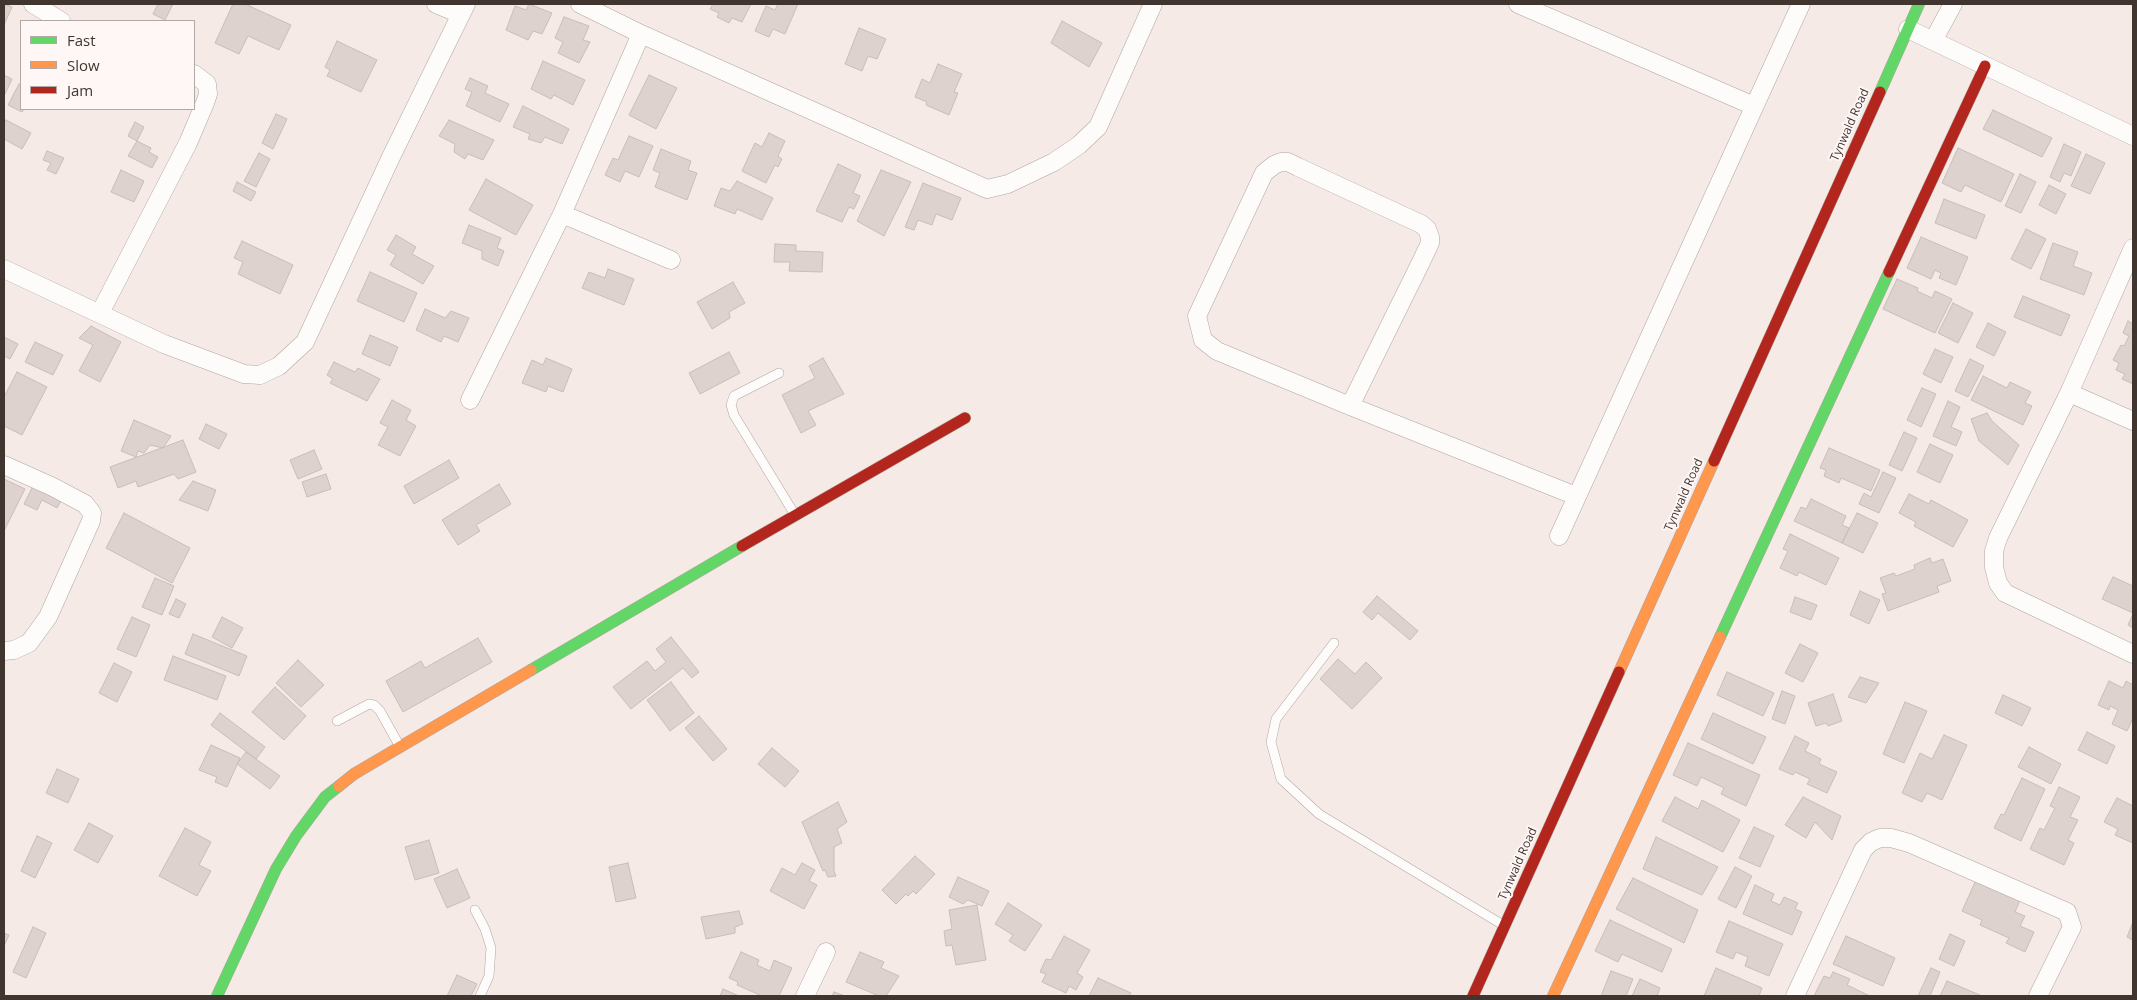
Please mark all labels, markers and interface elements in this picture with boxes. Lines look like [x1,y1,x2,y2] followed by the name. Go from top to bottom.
[20,20,195,110] legend
[67,30,96,50] text: Fast
[67,55,100,75] text: Slow
[67,80,93,100] text: Jam
[1828,86,1872,164] street label: Tynwald Road
[1662,456,1706,534] street label: Tynwald Road
[1496,825,1540,903] street label: Tynwald Road

